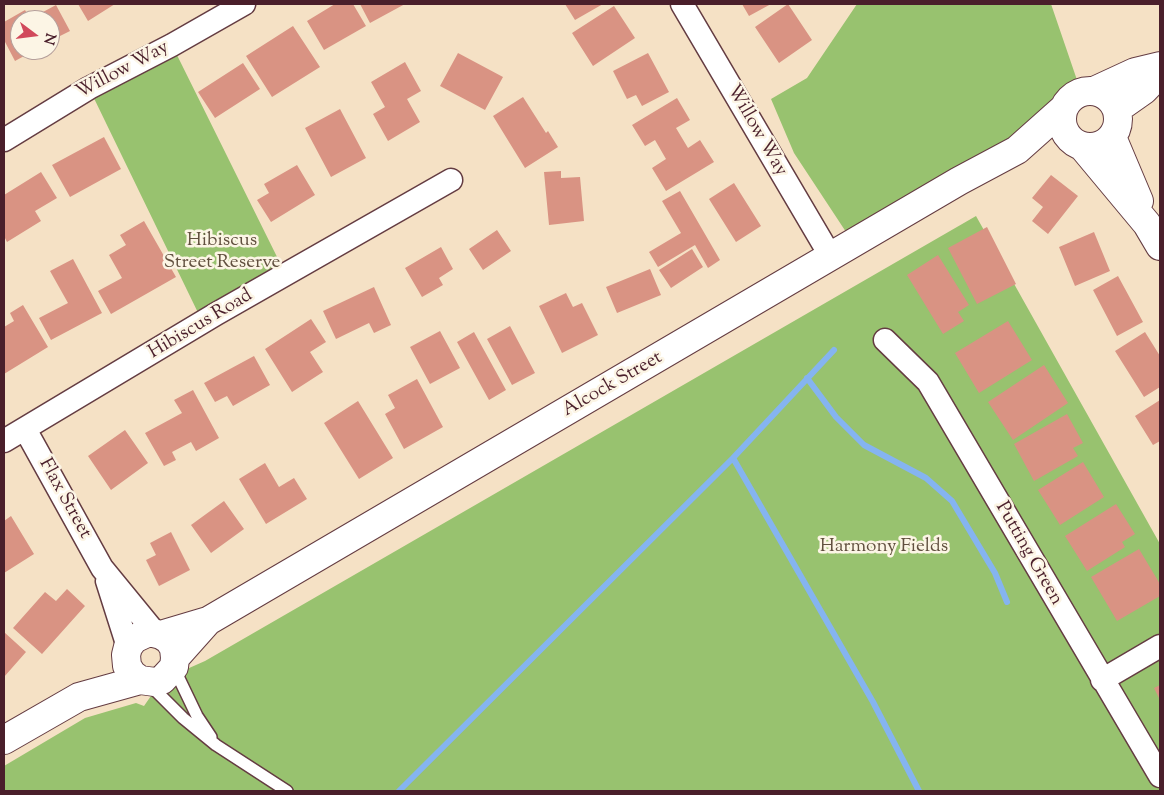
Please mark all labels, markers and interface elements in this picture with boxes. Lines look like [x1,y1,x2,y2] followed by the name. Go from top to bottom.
[10,10,60,60] north arrow
[37,31,60,47] text: N
[73,37,173,105] street label: Willow Way
[721,81,791,181] street label: Willow Way
[164,231,280,275] park label: Hibiscus Street Reserve
[145,285,257,365] street label: Hibiscus Road
[559,347,667,423] street label: Alcock Street
[33,455,95,543] street label: Flax Street
[989,498,1067,610] street label: Putting Green
[820,537,948,559] park label: Harmony Fields

